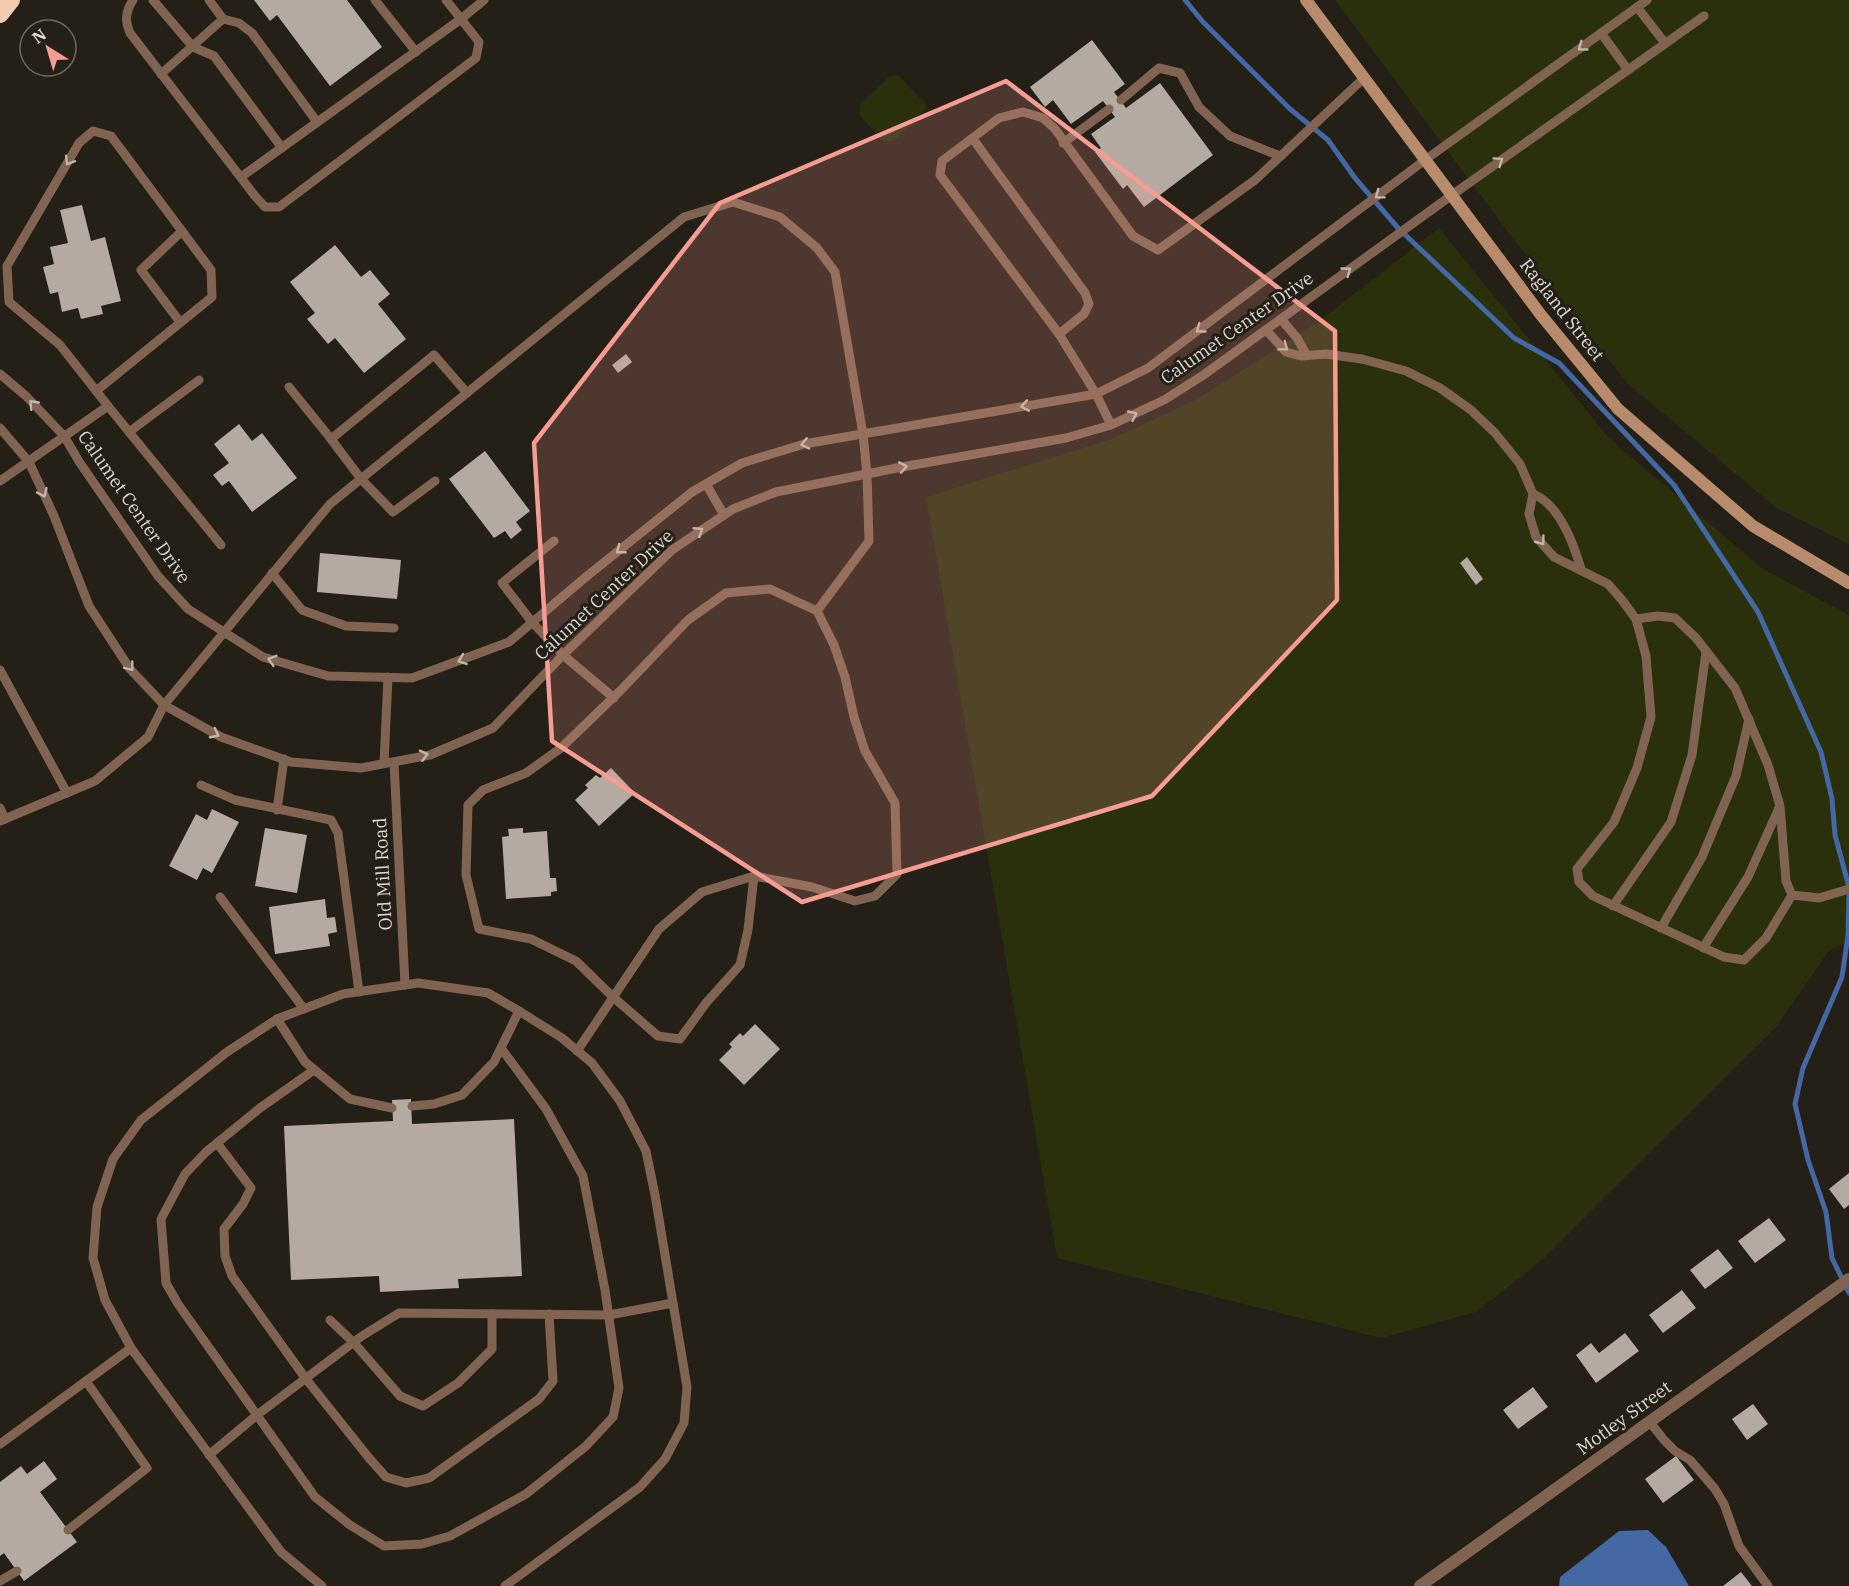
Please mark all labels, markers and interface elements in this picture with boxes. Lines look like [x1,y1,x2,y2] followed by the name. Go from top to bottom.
[18,18,78,78] north arrow
[28,24,50,48] text: N
[1578,39,1589,50] one-way arrow
[64,155,76,165] one-way arrow
[1493,157,1504,168] one-way arrow
[1374,188,1385,199] one-way arrow
[1515,254,1610,366] street label: Ragland Street
[1156,266,1318,389] street label: Calumet Center Drive
[1340,267,1351,278] one-way arrow
[1195,322,1206,333] one-way arrow
[1277,340,1288,351] one-way arrow
[29,400,40,410] one-way arrow
[1020,400,1029,412] one-way arrow
[1127,410,1138,422] one-way arrow
[73,426,196,588] street label: Calumet Center Drive
[801,437,811,450] one-way arrow
[897,461,907,474] one-way arrow
[36,487,48,498] one-way arrow
[529,524,678,665] street label: Calumet Center Drive
[693,527,703,539] one-way arrow
[1534,535,1545,546] one-way arrow
[616,542,627,553] one-way arrow
[457,652,467,665] one-way arrow
[267,655,278,667] one-way arrow
[122,660,133,671] one-way arrow
[209,726,220,738] one-way arrow
[419,750,429,763] one-way arrow
[368,817,397,931] street label: Old Mill Road
[1572,1376,1676,1460] street label: Motley Street

